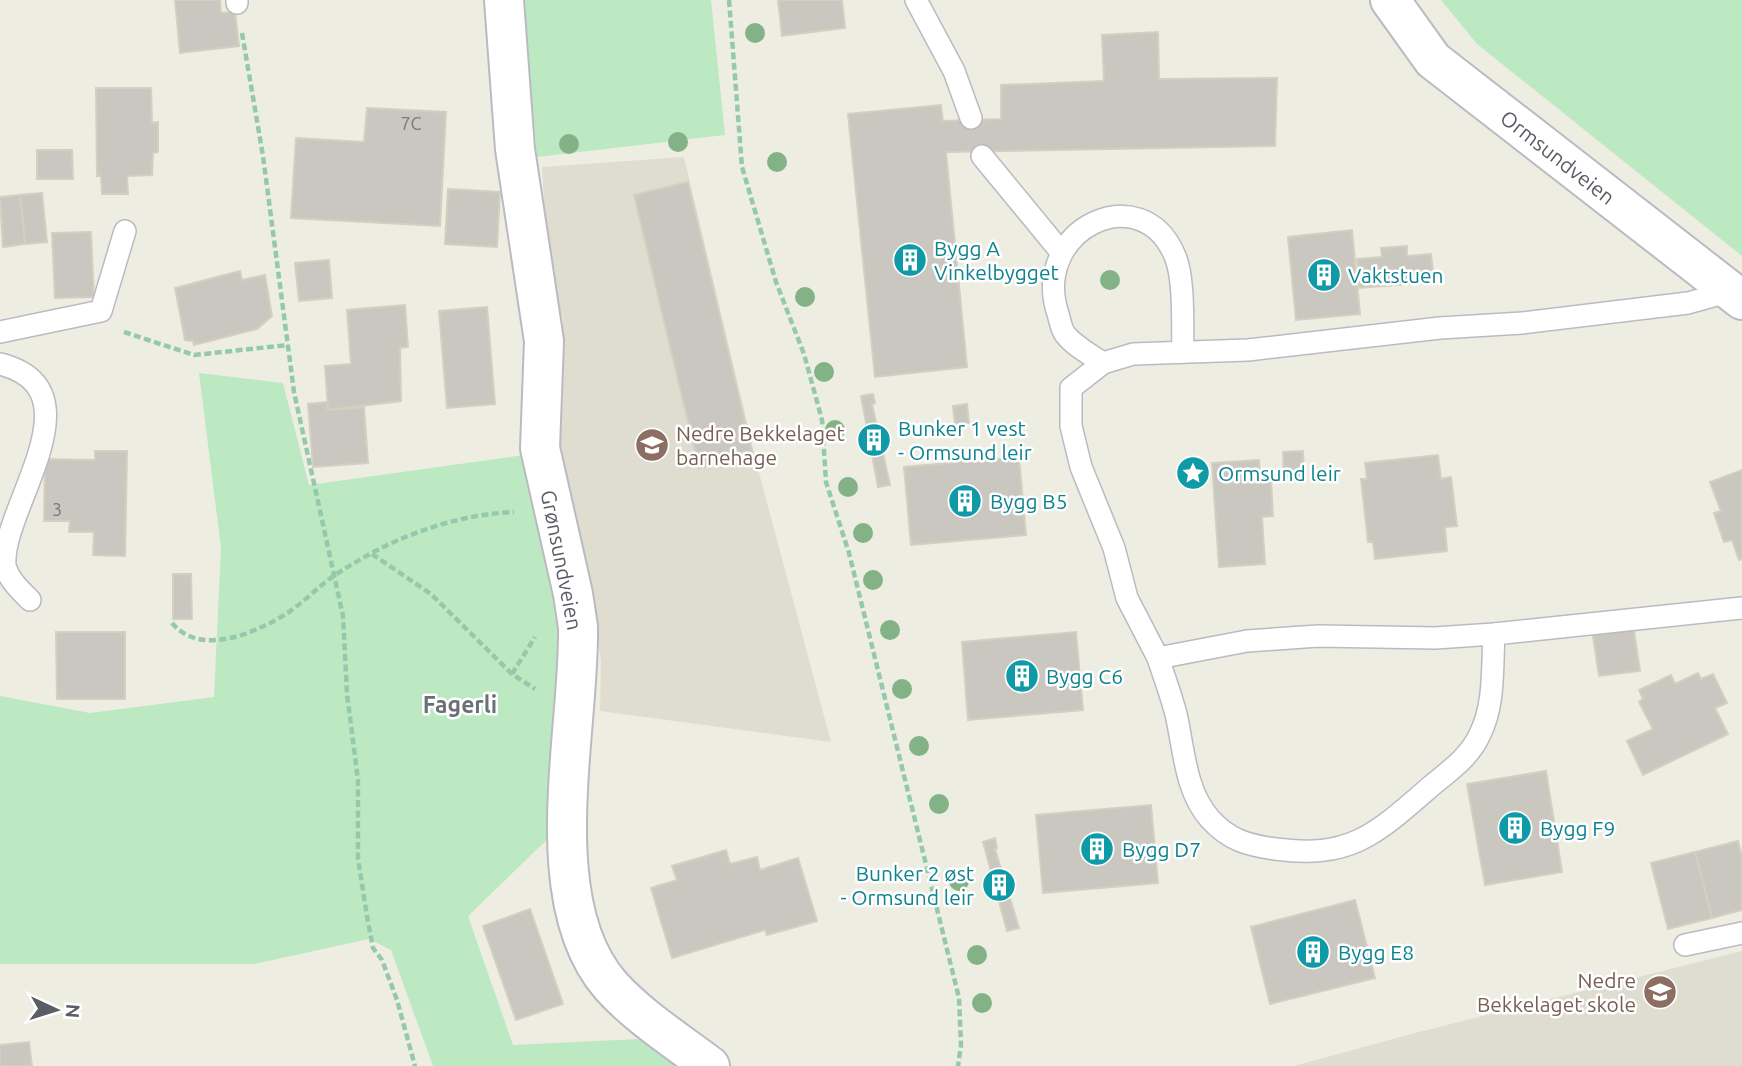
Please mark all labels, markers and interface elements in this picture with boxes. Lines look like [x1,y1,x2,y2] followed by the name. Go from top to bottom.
[1496,105,1620,209] street label: Ormsundveien
[400,113,422,133] house number: 7C
[934,236,1059,284] place label: Bygg A Vinkelbygget
[891,241,929,279] building icon: Bygg A Vinkelbygget
[1305,256,1343,294] building icon: Vaktstuen
[1348,263,1444,287] place label: Vaktstuen
[898,416,1032,464] place label: Bunker 1 vest - Ormsund leir
[676,421,845,469] place label: Nedre Bekkelaget barnehage
[855,421,893,459] building icon: Bunker 1 vest - Ormsund leir
[633,426,671,464] school or university icon: Nedre Bekkelaget barnehage
[1174,454,1212,492] place icon: Ormsund leir
[1218,461,1341,485] place label: Ormsund leir
[946,482,984,520] building icon: Bygg B5
[537,488,587,632] street label: Grønsundveien
[990,489,1068,513] place label: Bygg B5
[52,499,62,519] house number: 3
[1003,657,1041,695] building icon: Bygg C6
[1046,664,1123,688] place label: Bygg C6
[423,692,497,717] district label: Fagerli
[1496,809,1534,847] building icon: Bygg F9
[1540,816,1615,840] place label: Bygg F9
[1078,830,1116,868] building icon: Bygg D7
[1122,837,1201,861] place label: Bygg D7
[840,861,974,909] place label: Bunker 2 øst - Ormsund leir
[980,866,1018,904] building icon: Bunker 2 øst - Ormsund leir
[1294,933,1332,971] building icon: Bygg E8
[1338,940,1414,964] place label: Bygg E8
[1477,968,1636,1016] place label: Nedre Bekkelaget skole
[1641,973,1679,1011] school or university icon: Nedre Bekkelaget skole
[21,975,91,1045] north arrow
[61,1003,84,1019] text: N

